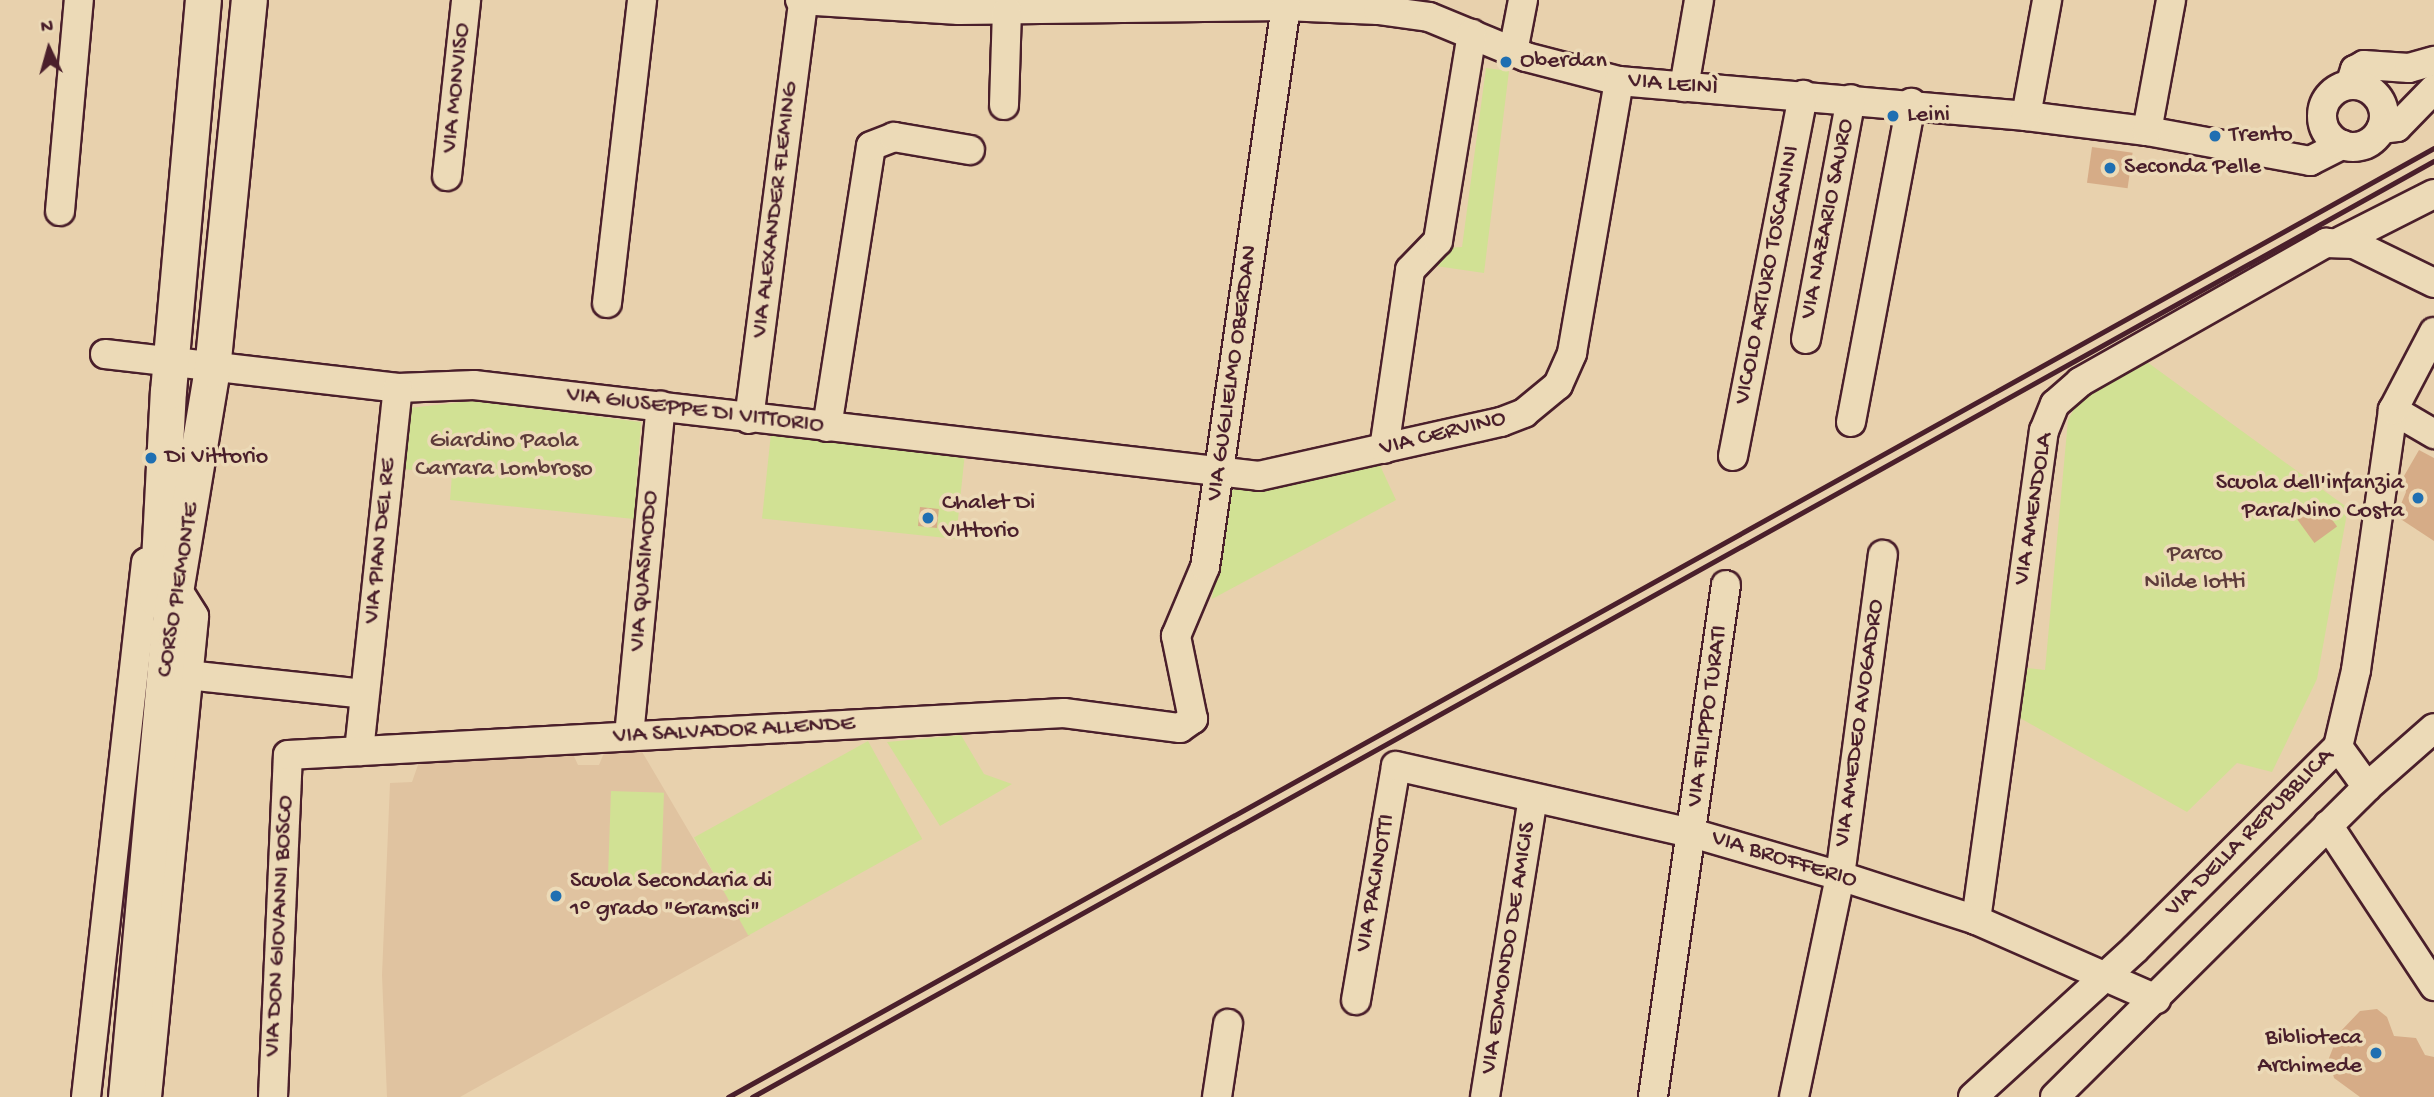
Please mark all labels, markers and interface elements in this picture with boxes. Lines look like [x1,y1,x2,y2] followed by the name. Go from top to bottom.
[14,14,84,84] north arrow
[40,16,54,40] text: N
[436,22,478,154] street label: VIA MONVISO
[1520,48,1607,76] place label: Oberdan
[1498,54,1514,70] marker: Oberdan
[1627,67,1719,103] street label: VIA LEINÌ
[746,80,806,340] street label: VIA ALEXANDER FLEMING
[1907,102,1950,130] place label: Leini
[1885,108,1901,124] marker: Leini
[1794,117,1862,321] street label: VIA NAZARIO SAURO
[2229,122,2293,150] place label: Trento
[2207,128,2223,144] marker: Trento
[1729,143,1807,407] street label: VICOLO ARTURO TOSCANINI
[2124,154,2261,182] place label: Seconda Pelle
[2102,160,2118,176] marker: Seconda Pelle
[1201,243,1265,503] street label: VIA GUGLIELMO OBERDAN
[565,381,825,441] street label: VIA GIUSEPPE DI VITTORIO
[1377,404,1509,464] street label: VIA CERVINO
[415,428,593,484] park label: Giardino Paola Carrara Lombroso
[2008,431,2060,587] street label: VIA AMENDOLA
[165,444,268,472] place label: Di Vittorio
[143,450,159,466] marker: Di Vittorio
[358,457,404,625] street label: VIA PIAN DEL RE
[2216,470,2404,526] place label: Scuola dell'infanzia Para/Nino Costa
[624,489,666,653] street label: VIA QUASIMODO
[942,490,1035,546] place label: Chalet Di VIttorio
[2410,490,2426,506] marker: Scuola dell'infanzia Para/Nino Costa
[151,501,207,679] street label: CORSO PIEMONTE
[920,510,936,526] marker: Chalet Di VIttorio
[2144,541,2246,597] park label: Parco Nilde Iotti
[1828,598,1892,848] street label: VIA AMEDEO AVOGADRO
[1681,623,1735,809] street label: VIA FILIPPO TURATI
[612,710,856,752] street label: VIA SALVADOR ALLENDE
[2159,742,2341,924] street label: VIA DELLA REPUBBLICA
[259,795,301,1057] street label: VIA DON GIOVANNI BOSCO
[1350,812,1402,954] street label: VIA PACINOTTI
[1475,820,1543,1076] street label: VIA EDMONDO DE AMICIS
[1708,824,1860,896] street label: VIA BROFFERIO
[570,868,772,924] place label: Scuola Secondaria di 1° grado "Gramsci"
[548,888,564,904] marker: Scuola Secondaria di 1° grado "Gramsci"
[2257,1025,2362,1081] place label: Biblioteca Archimede
[2368,1045,2384,1061] marker: Biblioteca Archimede

